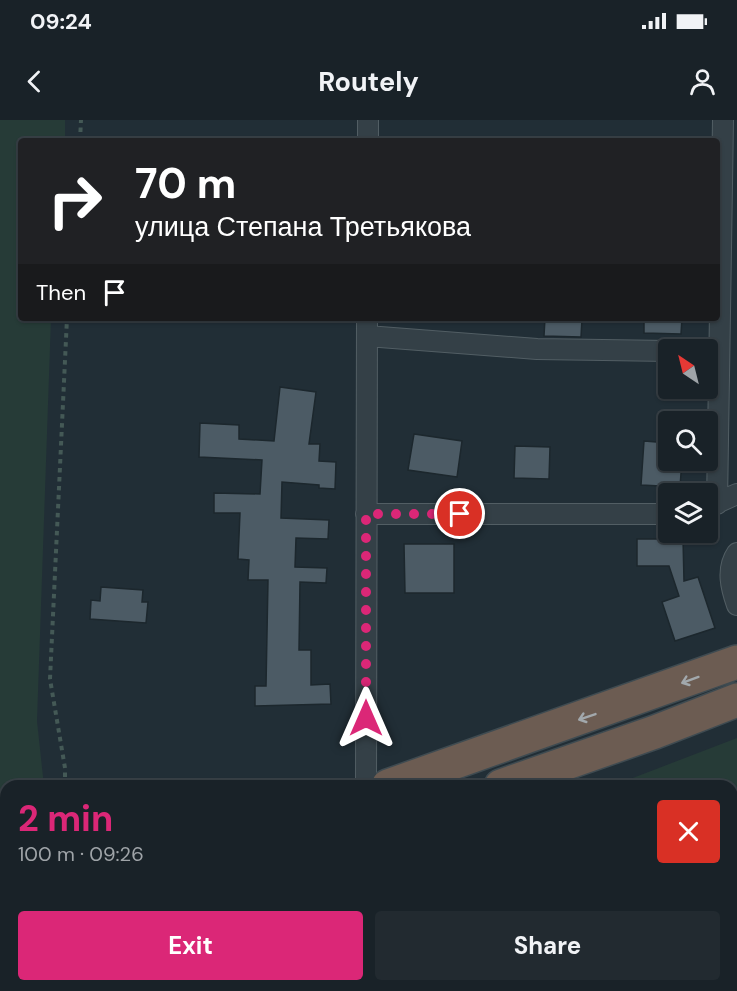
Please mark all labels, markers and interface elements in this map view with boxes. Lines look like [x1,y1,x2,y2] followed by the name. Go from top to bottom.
[30,7,92,36] text: 09:24
[318,64,419,99] text: Routely
[18,65,51,98] icon: back
[686,65,719,98] icon: person
[135,156,236,211] text: 70 m
[36,162,114,240] icon: right
[135,209,471,244] text: улица Степана Третьякова
[98,276,131,309] icon: arrive
[36,278,86,307] text: Then
[658,339,718,399] north arrow
[658,339,718,543] map controls
[658,411,718,471] button: search
[658,483,718,543] button: layers
[434,488,485,539] pin
[443,497,476,530] icon: arrive
[681,675,700,686] one-way arrow
[334,686,398,750] position arrow
[578,712,597,723] one-way arrow
[18,795,113,842] text: 2 min
[657,800,720,863] button: close
[18,841,144,867] text: 100 m · 09:26
[18,911,363,980] button: Exit
[375,911,720,980] button: Share

